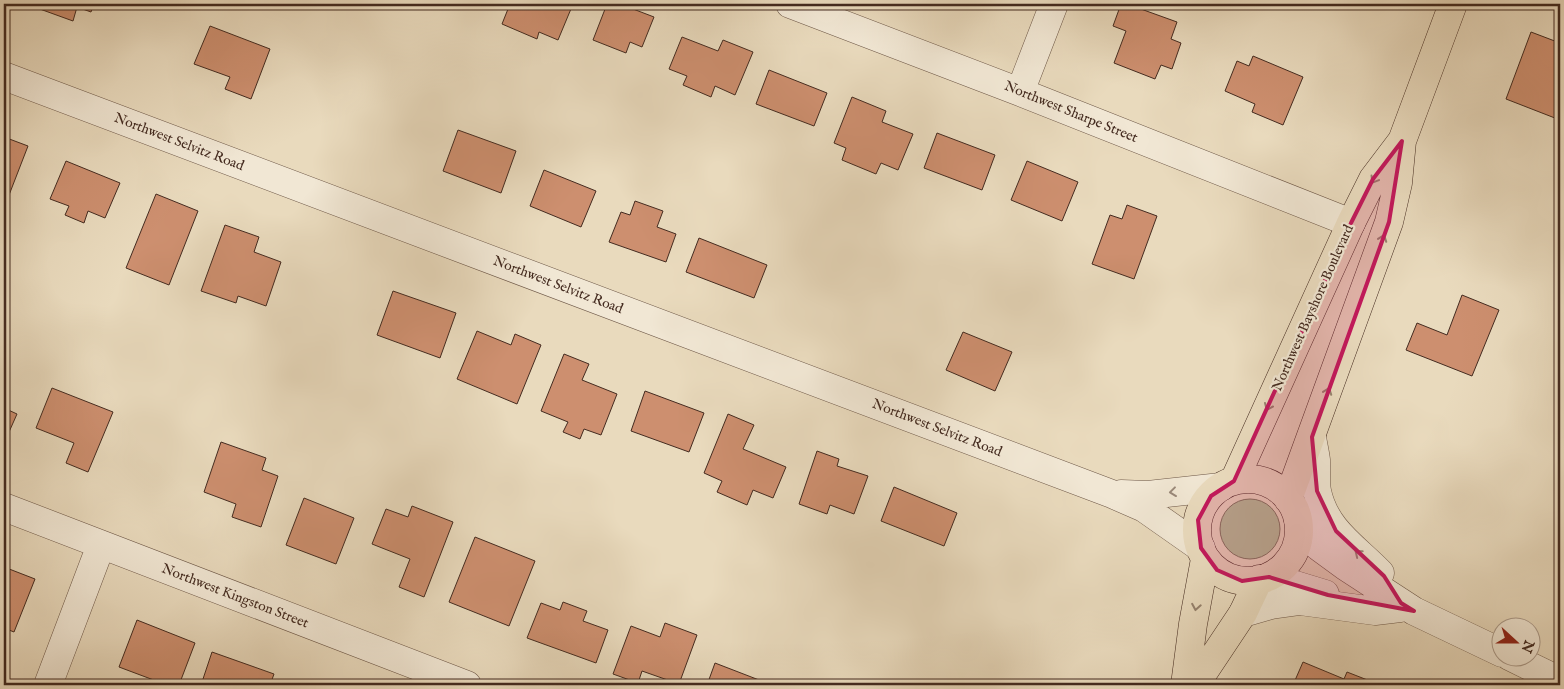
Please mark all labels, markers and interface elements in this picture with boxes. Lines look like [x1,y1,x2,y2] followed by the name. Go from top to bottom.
[1002,77,1141,147] street label: Northwest Sharpe Street
[111,109,247,175] street label: Northwest Selvitz Road
[1370,175,1380,184] one-way arrow
[1268,222,1358,394] street label: Northwest Bayshore Boulevard
[1377,234,1387,243] one-way arrow
[490,252,626,318] street label: Northwest Selvitz Road
[1322,387,1332,396] one-way arrow
[869,395,1005,461] street label: Northwest Selvitz Road
[1264,402,1274,411] one-way arrow
[1169,486,1177,497] one-way arrow
[1355,550,1364,559] one-way arrow
[159,560,311,632] street label: Northwest Kingston Street
[1192,603,1202,612] one-way arrow
[1492,616,1542,666] north arrow
[1517,636,1538,655] text: N

